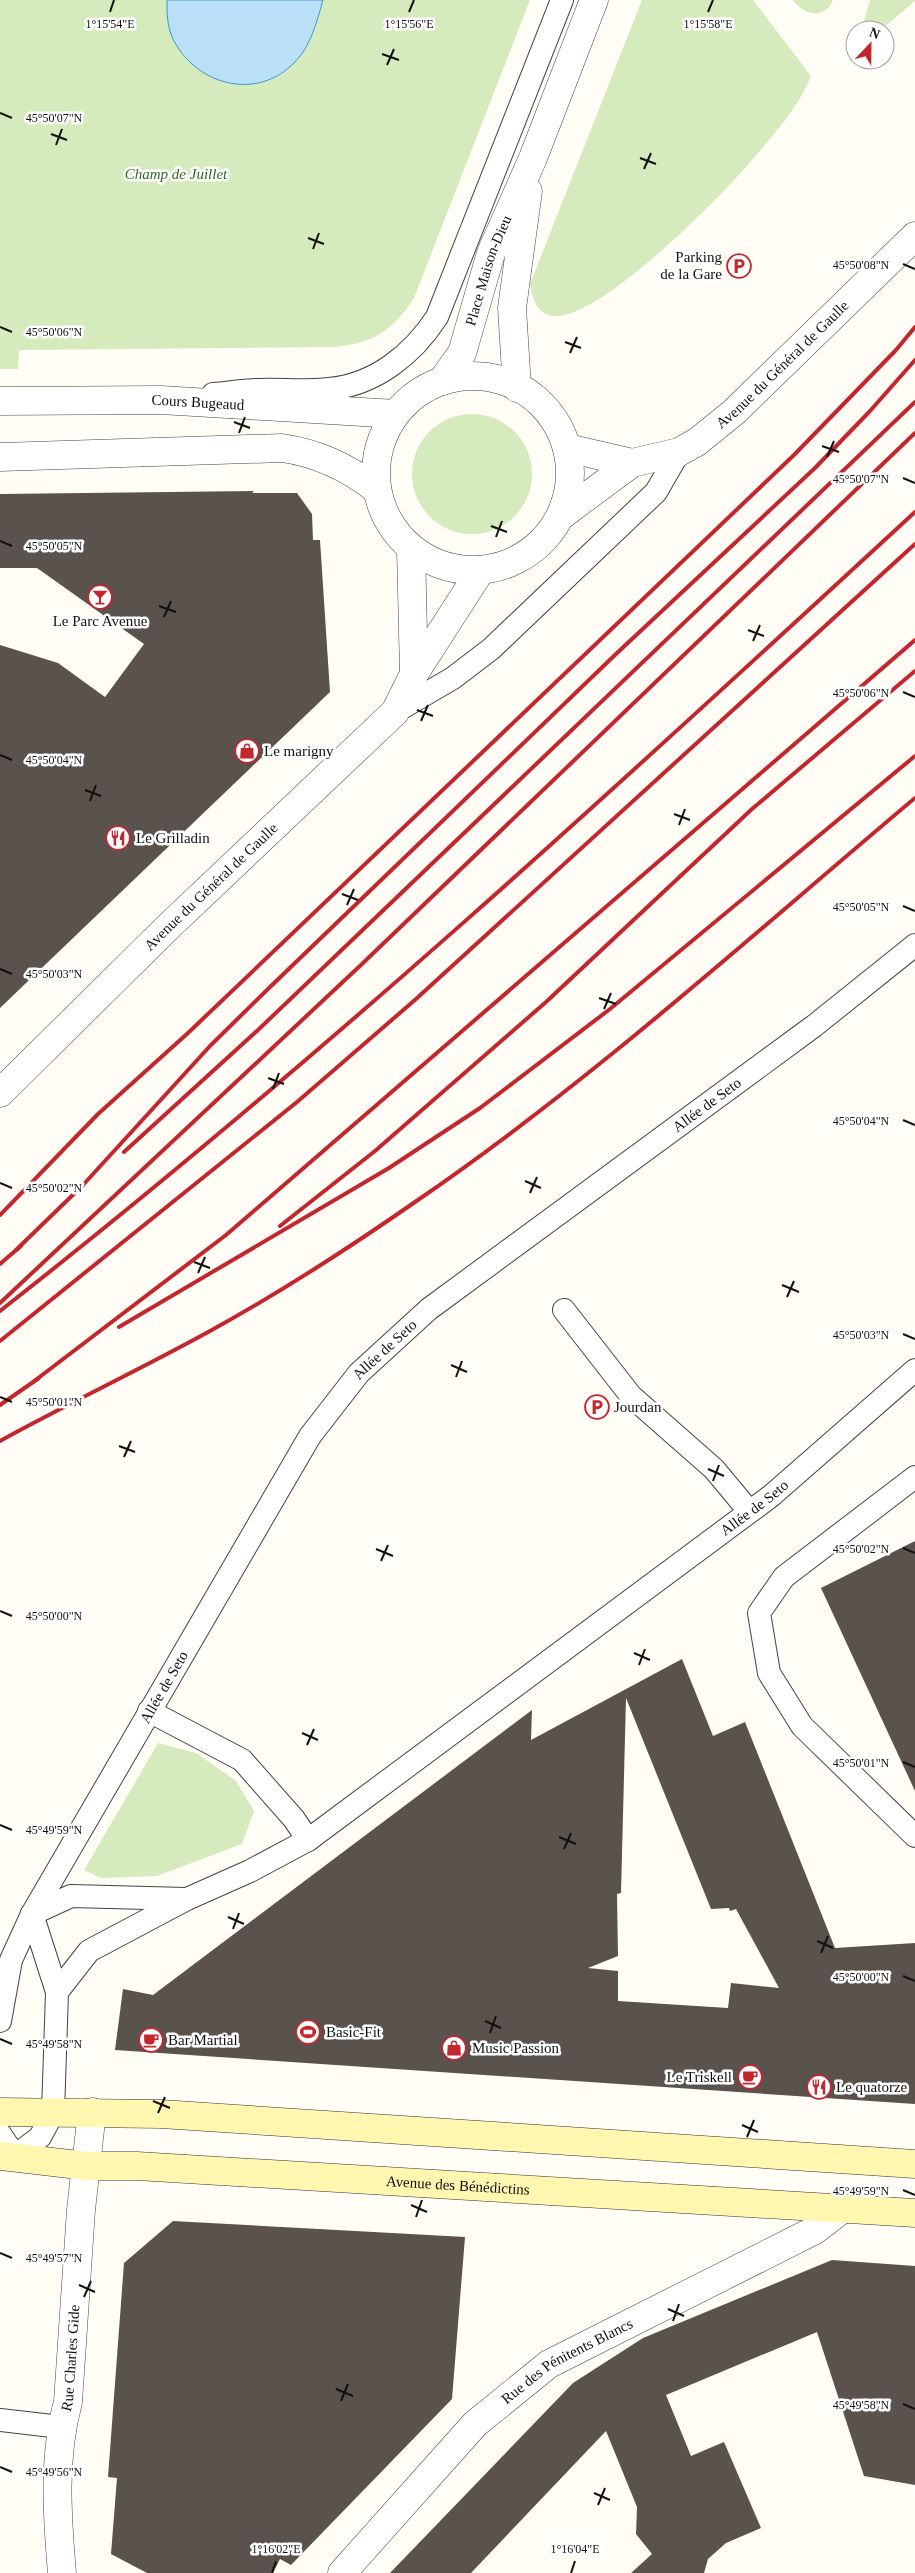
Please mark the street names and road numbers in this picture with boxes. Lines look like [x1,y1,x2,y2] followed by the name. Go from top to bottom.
[462,213,515,328] street label: Place Maison-Dieu
[713,297,852,431] street label: Avenue du Général de Gaulle
[151,392,245,413] street label: Cours Bugeaud
[141,820,281,954] street label: Avenue du Général de Gaulle
[670,1074,744,1135] street label: Allée de Seto
[349,1316,420,1382] street label: Allée de Seto
[717,1477,791,1539] street label: Allée de Seto
[137,1648,191,1726] street label: Allée de Seto
[385,2173,530,2198] street label: Avenue des Bénédictins
[58,2304,83,2413] street label: Rue Charles Gide
[498,2315,636,2407] street label: Rue des Pénitents Blancs

